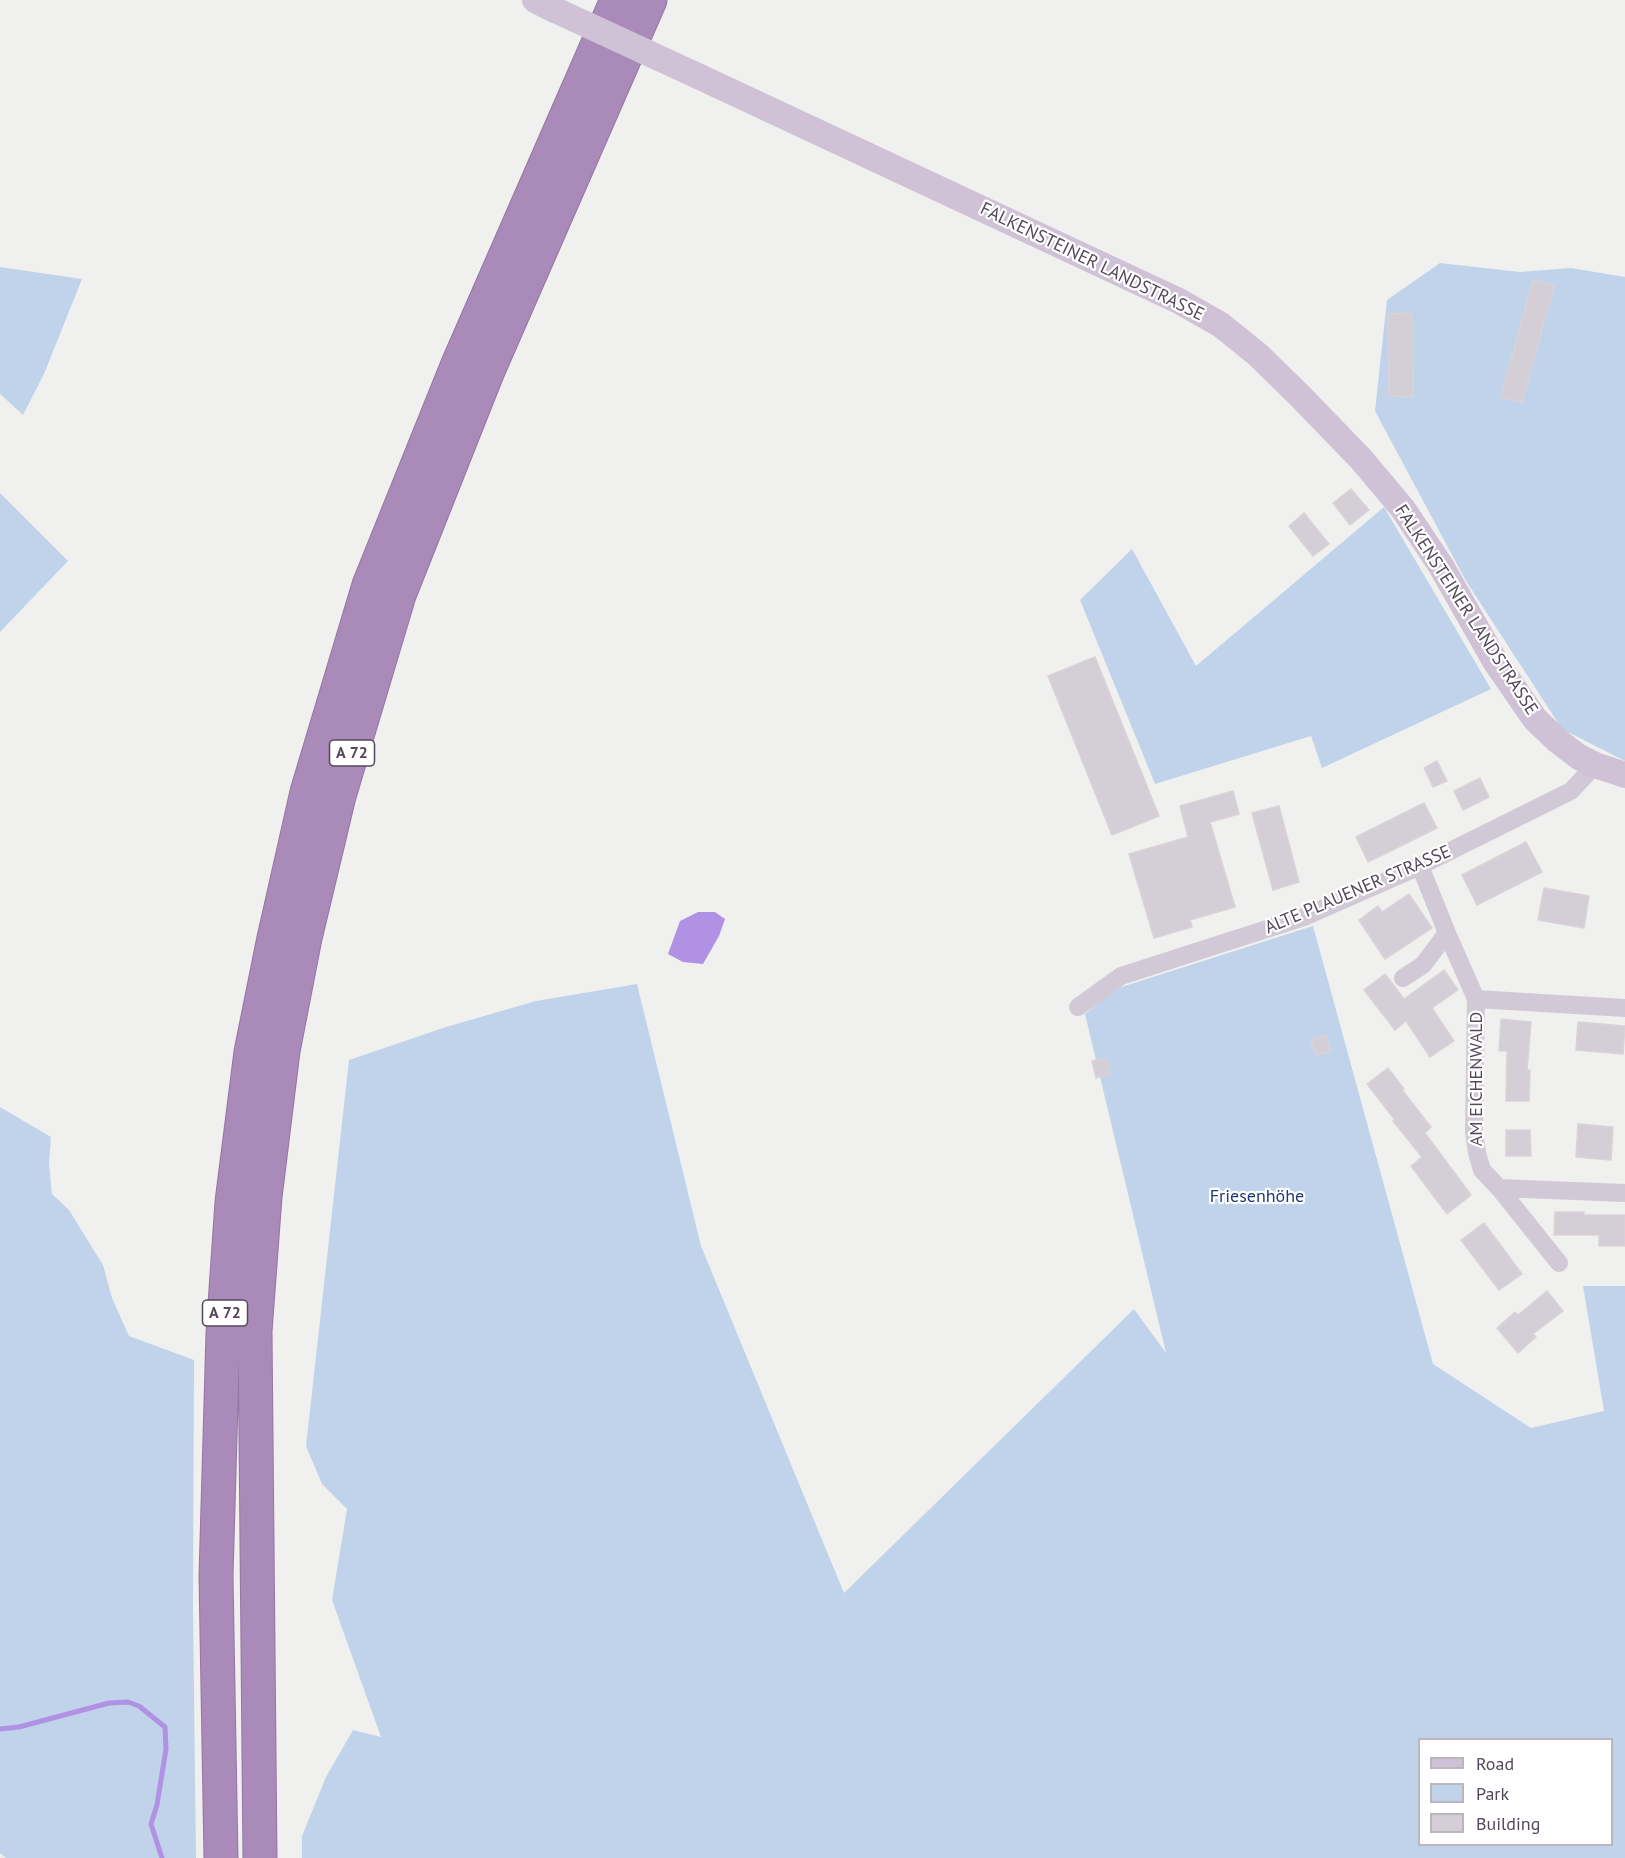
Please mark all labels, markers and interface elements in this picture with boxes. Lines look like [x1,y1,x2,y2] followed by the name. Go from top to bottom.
[976,198,1208,326] street label: FALKENSTEINER LANDSTRASSE
[1390,501,1542,719] street label: FALKENSTEINER LANDSTRASSE
[330,740,374,766] road number: A 72
[1262,841,1454,939] street label: ALTE PLAUENER STRASSE
[1466,1012,1488,1146] street label: AM EICHENWALD
[1210,1186,1304,1208] park label: Friesenhöhe
[202,1300,248,1326] road number: A 72
[1418,1738,1613,1846] legend
[1476,1752,1514,1775] text: Road
[1476,1782,1509,1805] text: Park
[1476,1812,1540,1835] text: Building

